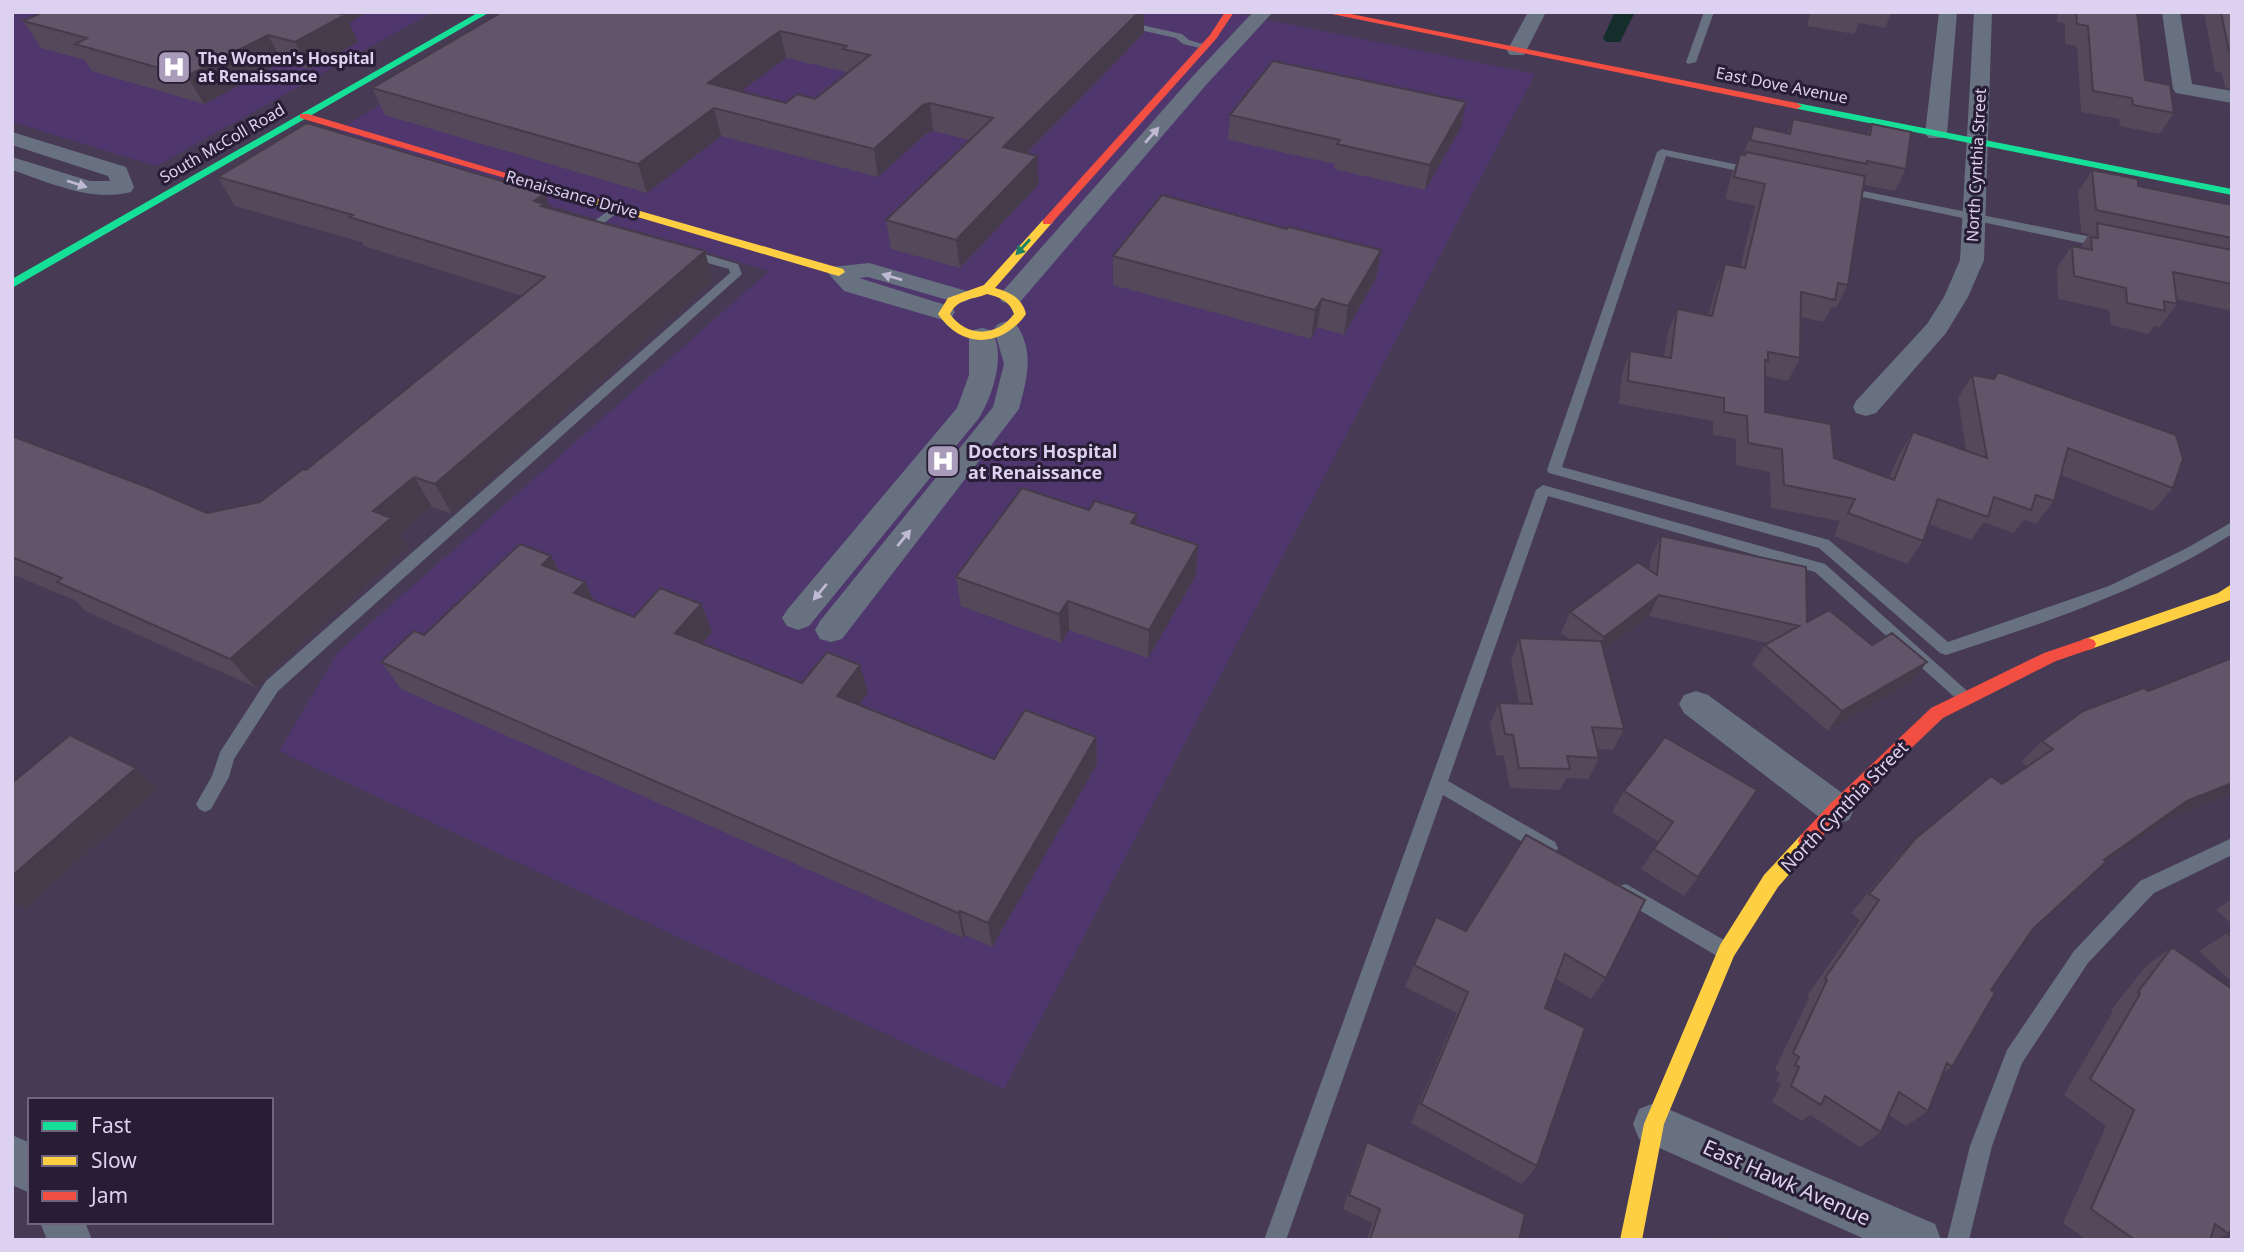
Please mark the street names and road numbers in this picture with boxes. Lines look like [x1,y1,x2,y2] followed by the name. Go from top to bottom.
[1714,61,1850,109] street label: East Dove Avenue
[1961,87,1991,242] street label: North Cynthia Street
[155,98,289,188] street label: South McColl Road
[503,165,641,223] street label: Renaissance Drive
[1775,735,1913,877] street label: North Cynthia Street
[1699,1132,1875,1232] street label: East Hawk Avenue

